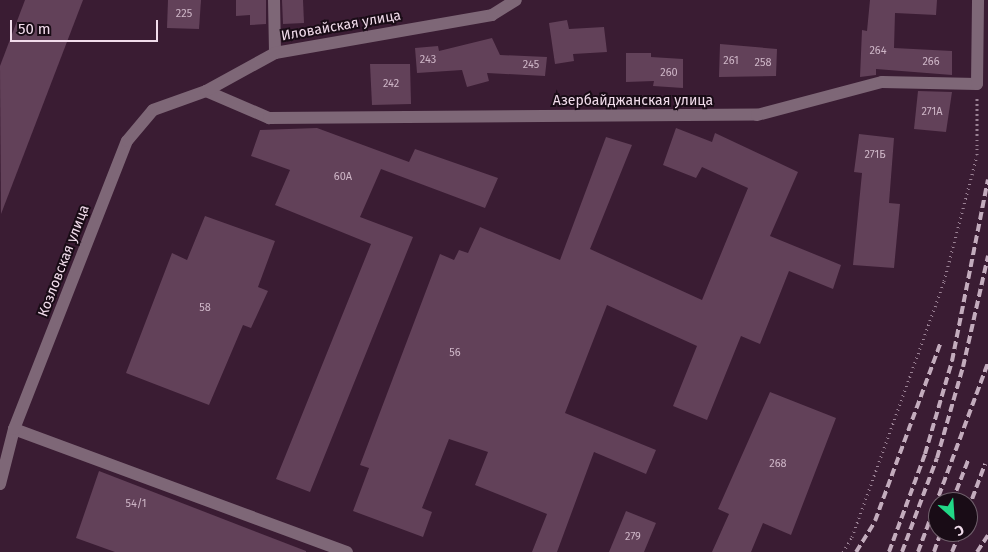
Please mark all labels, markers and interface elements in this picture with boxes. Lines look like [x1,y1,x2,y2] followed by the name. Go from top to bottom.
[176,7,192,21] house number: 225
[280,7,402,45] street label: Иловайская улица
[12,10,160,42] scale bar
[18,20,51,38] text: 50 m
[869,44,887,58] house number: 264
[420,53,436,67] house number: 243
[723,54,739,68] house number: 261
[922,55,940,69] house number: 266
[754,56,772,70] house number: 258
[523,58,539,72] house number: 245
[660,66,678,80] house number: 260
[383,77,399,91] house number: 242
[553,93,713,109] street label: Азербайджанская улица
[921,105,943,119] house number: 271А
[864,148,886,162] house number: 271Б
[334,170,352,184] house number: 60А
[35,203,93,319] street label: Козловская улица
[199,301,211,315] house number: 58
[449,346,461,360] house number: 56
[769,457,787,471] house number: 268
[928,492,978,542] north arrow
[126,497,146,511] house number: 54/1
[952,521,967,539] text: С
[625,530,641,544] house number: 279

